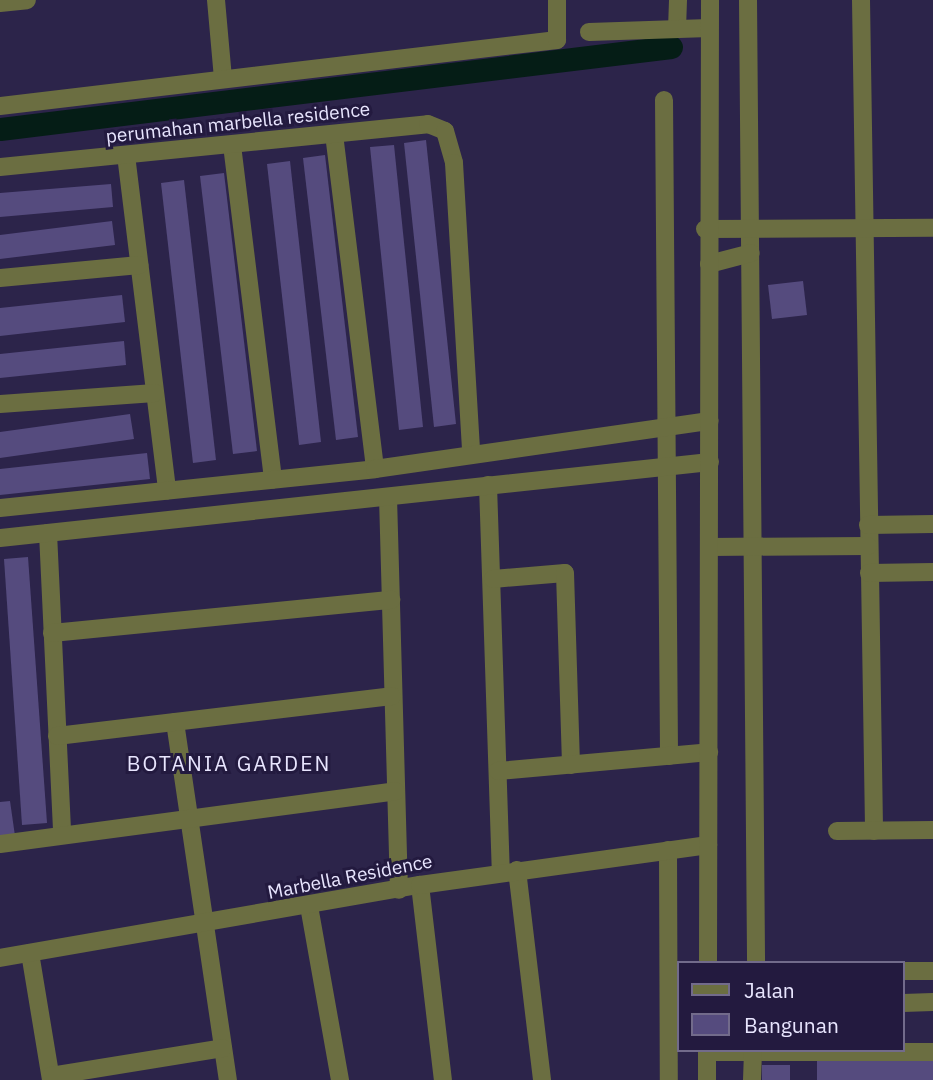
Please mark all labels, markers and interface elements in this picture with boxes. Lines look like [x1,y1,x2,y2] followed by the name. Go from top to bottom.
[105,98,371,148] street label: perumahan marbella residence
[128,750,330,776] district label: BOTANIA GARDEN
[266,850,434,904] street label: Marbella Residence
[678,961,905,1052] legend
[744,976,795,1004] text: Jalan
[744,1011,839,1039] text: Bangunan

